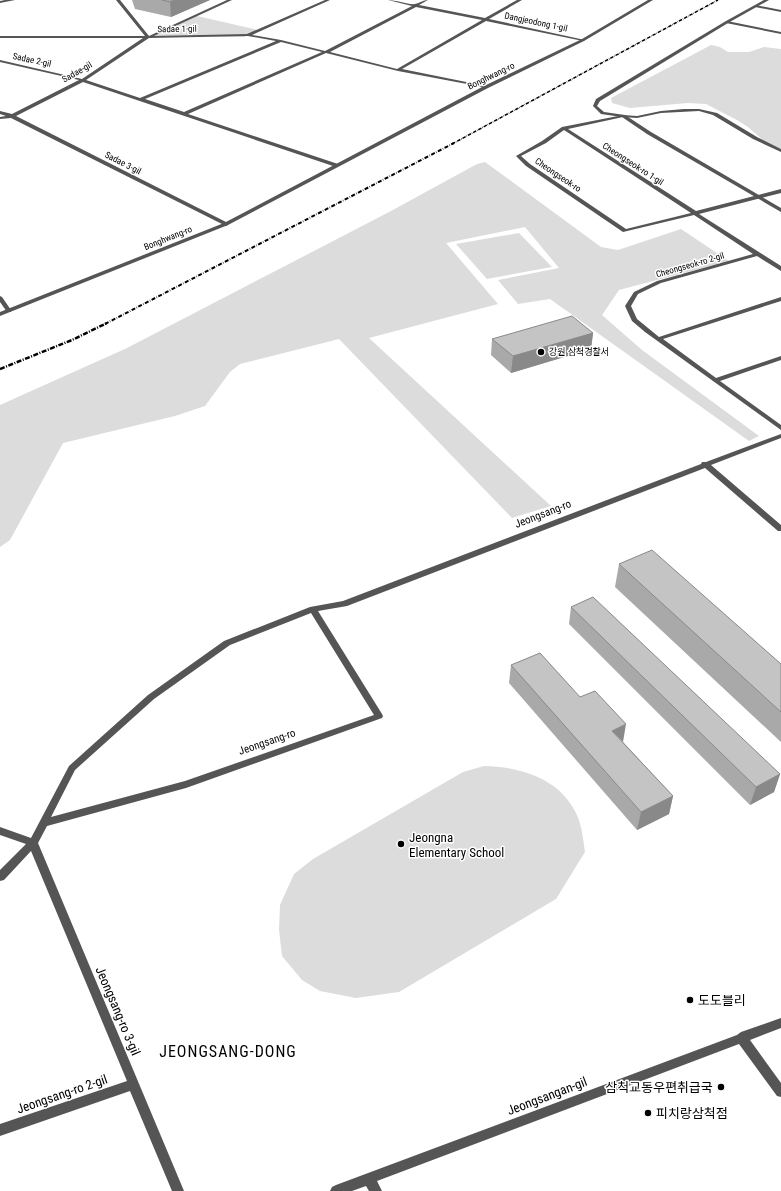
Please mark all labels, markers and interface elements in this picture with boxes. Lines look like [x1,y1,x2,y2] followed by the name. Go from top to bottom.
[504,10,568,34] street label: Dangjeodong 1-gil
[157,24,197,34] street label: Sadae 1-gil
[12,51,52,69] street label: Sadae 2-gil
[60,59,94,85] street label: Sadae-gil
[466,60,517,92] street label: Bonghwang-ro
[601,141,665,187] street label: Cheongseok-ro 1-gil
[103,150,143,176] street label: Sadae 3-gil
[533,156,583,194] street label: Cheongseok-ro
[143,224,194,252] street label: Bonghwang-ro
[655,250,725,280] street label: Cheongseok-ro 2-gil
[549,346,609,357] place label: 강원 삼척경찰서
[536,347,546,357] marker: 강원 삼척경찰서
[513,497,573,531] street label: Jeongsang-ro
[237,726,298,758] street label: Jeongsang-ro
[409,830,504,860] place label: Jeongna Elementary School
[396,839,406,849] marker: Jeongna Elementary School
[93,964,143,1058] street label: Jeongsang-ro 3-gil
[698,993,746,1008] place label: 도도블리
[685,995,695,1005] marker: 도도블리
[159,1042,297,1061] district label: JEONGSANG-DONG
[15,1071,109,1117] street label: Jeongsang-ro 2-gil
[505,1074,589,1118] street label: Jeongsangan-gil
[605,1080,713,1095] place label: 삼척교동우편취급국
[716,1082,726,1092] marker: 삼척교동우편취급국
[656,1106,728,1121] place label: 피치랑삼척점
[643,1108,653,1118] marker: 피치랑삼척점

